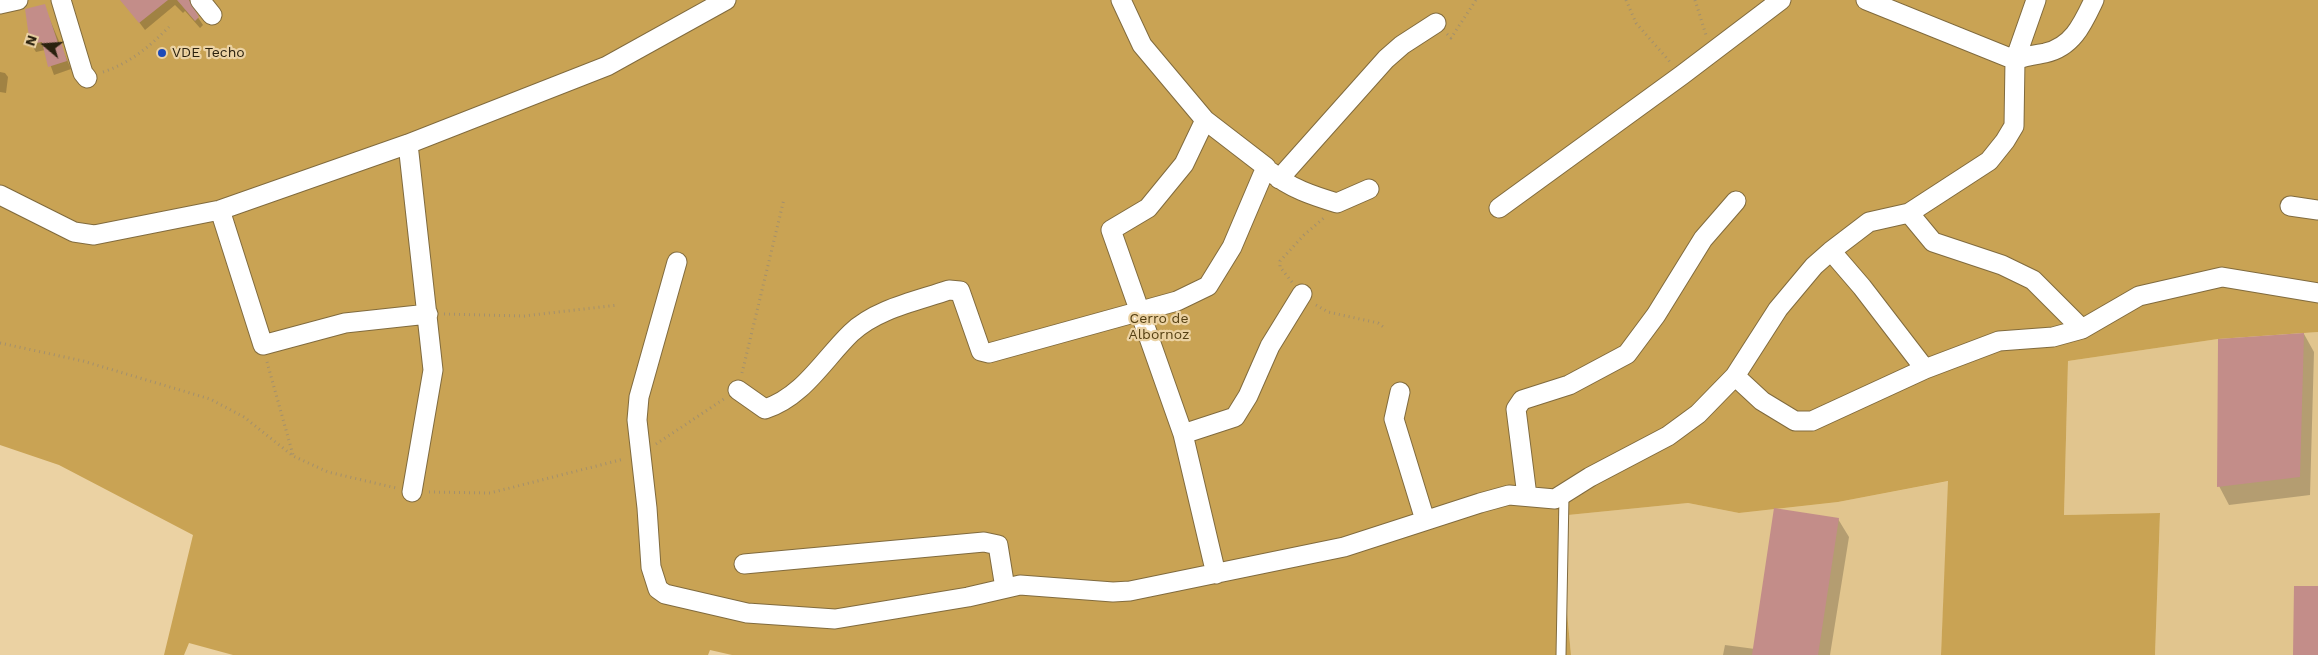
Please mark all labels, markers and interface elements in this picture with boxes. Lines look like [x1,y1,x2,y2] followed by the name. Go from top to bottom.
[20,20,70,70] north arrow
[22,33,40,48] text: N
[172,45,245,61] place label: VDE Techo
[156,47,168,59] marker: VDE Techo
[1129,311,1189,344] park label: Cerro de Albornoz

